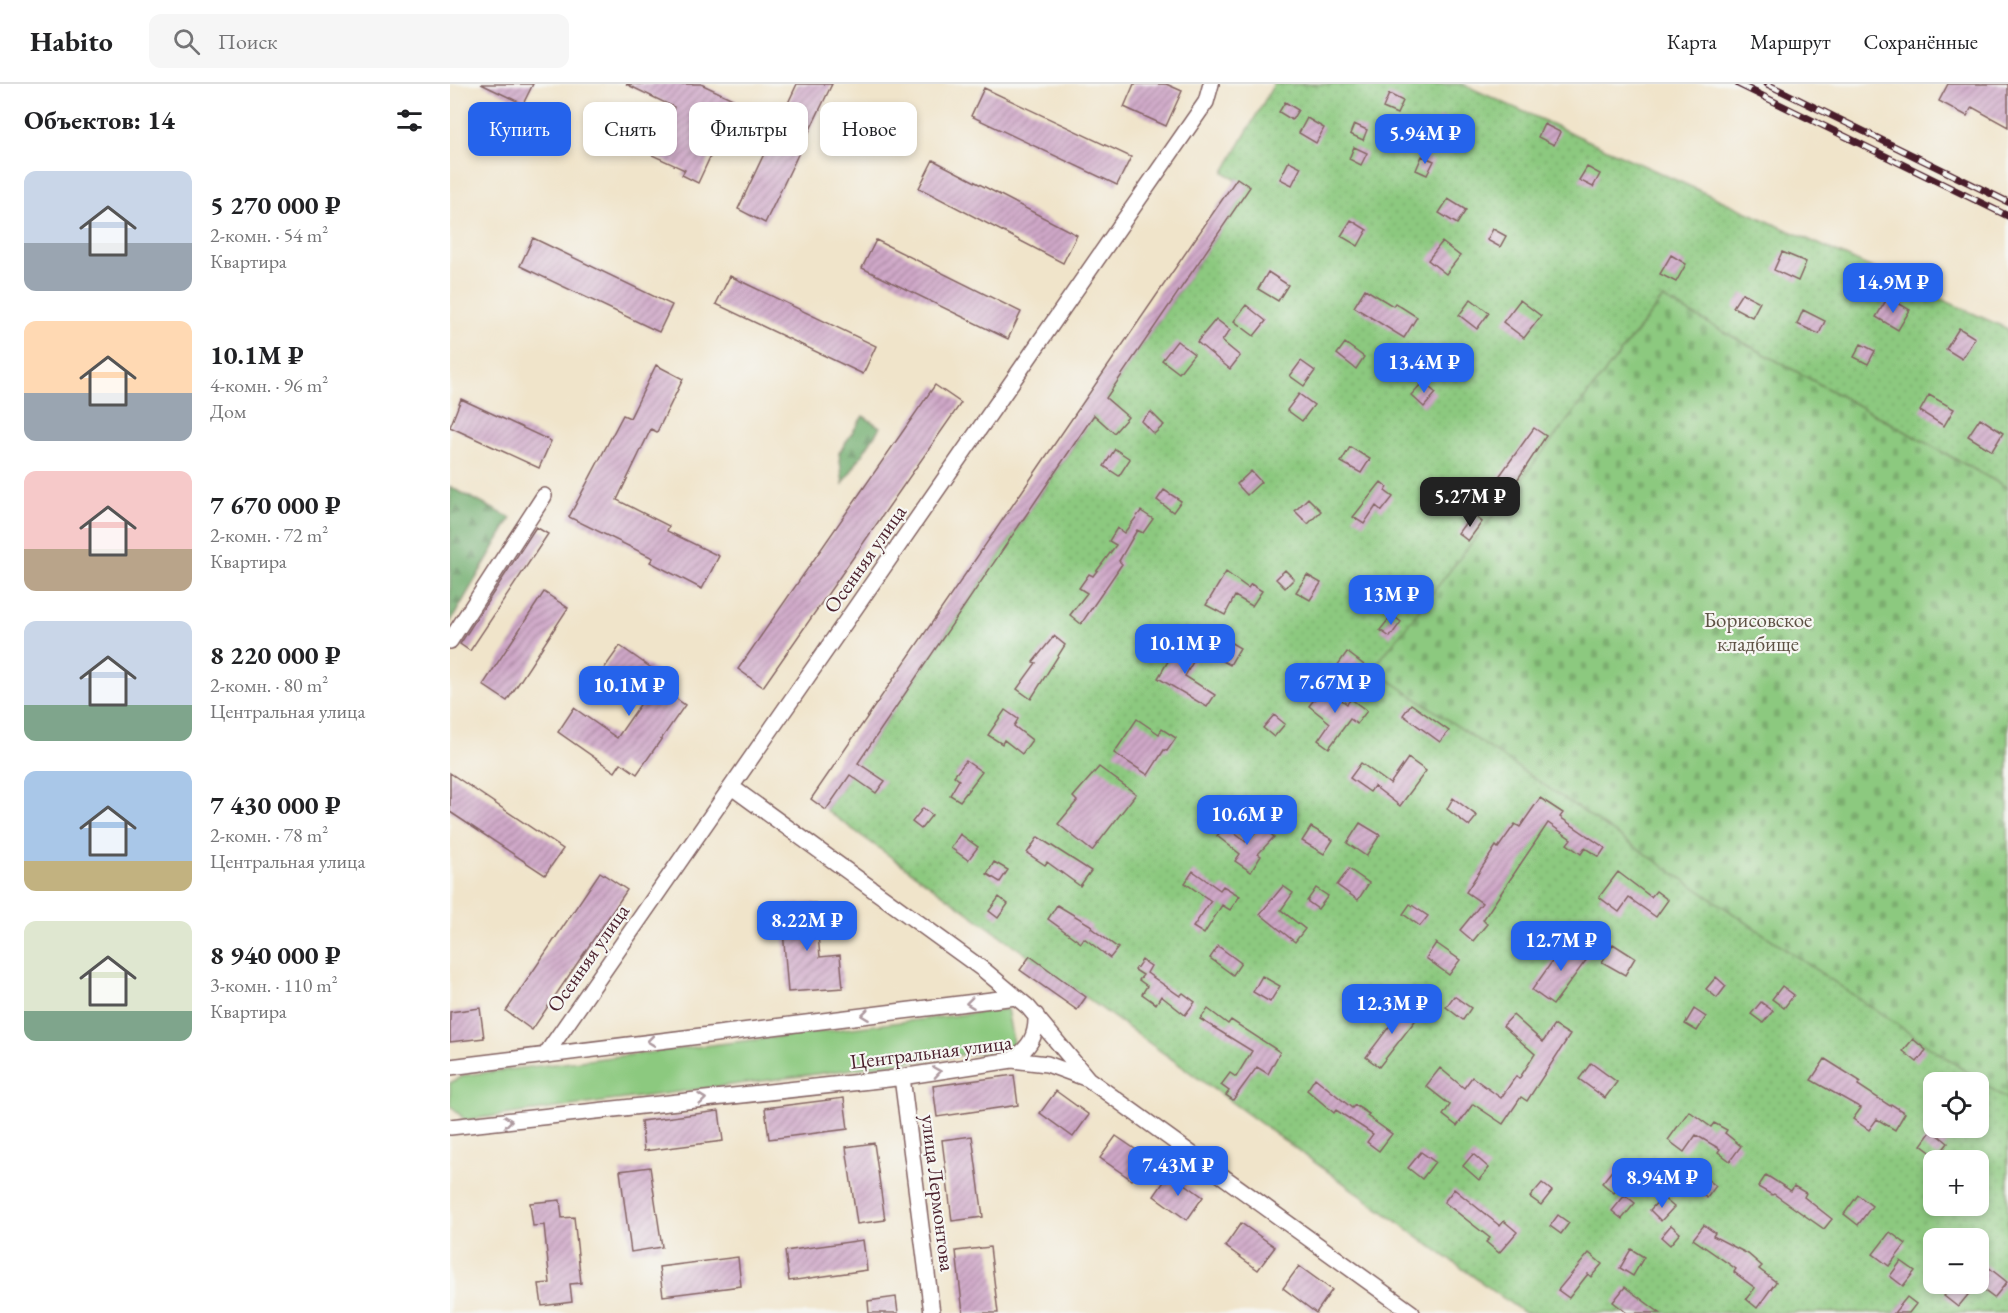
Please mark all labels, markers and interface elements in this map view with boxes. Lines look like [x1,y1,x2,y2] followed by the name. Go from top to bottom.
[149,14,569,68] search box
[30,23,113,59] text: Habito
[170,25,203,58] icon: search
[218,27,278,56] text: Поиск
[1667,28,1717,55] text: Карта
[1750,28,1831,55] text: Маршрут
[1864,28,1978,55] text: Сохранённые
[468,102,571,156] chip: Купить
[583,102,677,156] chip: Снять
[689,102,808,156] chip: Фильтры
[820,102,917,156] chip: Новое
[24,103,175,137] text: Объектов: 14
[393,104,426,137] icon: filters
[1370,114,1480,165] pin: 5.94M ₽
[1389,120,1461,146] text: 5.94M ₽
[210,188,341,222] text: 5 270 000 ₽
[72,195,144,267] icon: home
[210,222,328,248] text: 2-комн. · 54 m²
[210,248,287,274] text: Квартира
[1838,263,1948,314] pin: 14.9M ₽
[1857,269,1929,295] text: 14.9M ₽
[210,338,304,372] text: 10.1M ₽
[1369,343,1479,394] pin: 13.4M ₽
[72,345,144,417] icon: home
[1388,349,1460,375] text: 13.4M ₽
[210,372,328,398] text: 4-комн. · 96 m²
[210,398,246,424] text: Дом
[1415,477,1525,528] pin: 5.27M ₽
[1434,483,1506,509] text: 5.27M ₽
[210,488,341,522] text: 7 670 000 ₽
[72,495,144,567] icon: home
[817,499,912,618] street label: Осенняя улица
[210,522,328,548] text: 2-комн. · 72 m²
[210,548,287,574] text: Квартира
[1349,575,1433,626] pin: 13M ₽
[1363,581,1419,607] text: 13M ₽
[1704,606,1812,657] park label: Борисовское кладбище
[1130,624,1240,675] pin: 10.1M ₽
[1149,630,1221,656] text: 10.1M ₽
[210,638,341,672] text: 8 220 000 ₽
[72,645,144,717] icon: home
[1280,663,1390,714] pin: 7.67M ₽
[574,666,684,717] pin: 10.1M ₽
[1299,669,1371,695] text: 7.67M ₽
[210,672,328,698] text: 2-комн. · 80 m²
[593,672,665,698] text: 10.1M ₽
[210,698,365,724] text: Центральная улица
[210,788,341,822] text: 7 430 000 ₽
[72,795,144,867] icon: home
[1192,795,1302,846] pin: 10.6M ₽
[1211,801,1283,827] text: 10.6M ₽
[210,822,328,848] text: 2-комн. · 78 m²
[210,848,365,874] text: Центральная улица
[540,898,635,1017] street label: Осенняя улица
[752,901,862,952] pin: 8.22M ₽
[771,907,843,933] text: 8.22M ₽
[1506,921,1616,972] pin: 12.7M ₽
[1525,927,1597,953] text: 12.7M ₽
[210,938,341,972] text: 8 940 000 ₽
[72,945,144,1017] icon: home
[210,972,338,998] text: 3-комн. · 110 m²
[1337,984,1447,1035] pin: 12.3M ₽
[1356,990,1428,1016] text: 12.3M ₽
[965,996,975,1009] one-way arrow
[210,998,287,1024] text: Квартира
[861,1009,870,1021] one-way arrow
[848,1028,1014,1075] street label: Центральная улица
[646,1034,656,1047] one-way arrow
[933,1066,942,1078] one-way arrow
[1923,1072,1989,1294] map controls
[1923,1072,1989,1138] button: locate
[697,1094,707,1106] one-way arrow
[915,1113,962,1274] street label: улица Лермонтова
[504,1115,513,1128] one-way arrow
[1123,1146,1233,1197] pin: 7.43M ₽
[1923,1150,1989,1216] button: +
[1142,1152,1214,1178] text: 7.43M ₽
[1607,1158,1717,1209] pin: 8.94M ₽
[1626,1164,1698,1190] text: 8.94M ₽
[1923,1228,1989,1294] button: −

